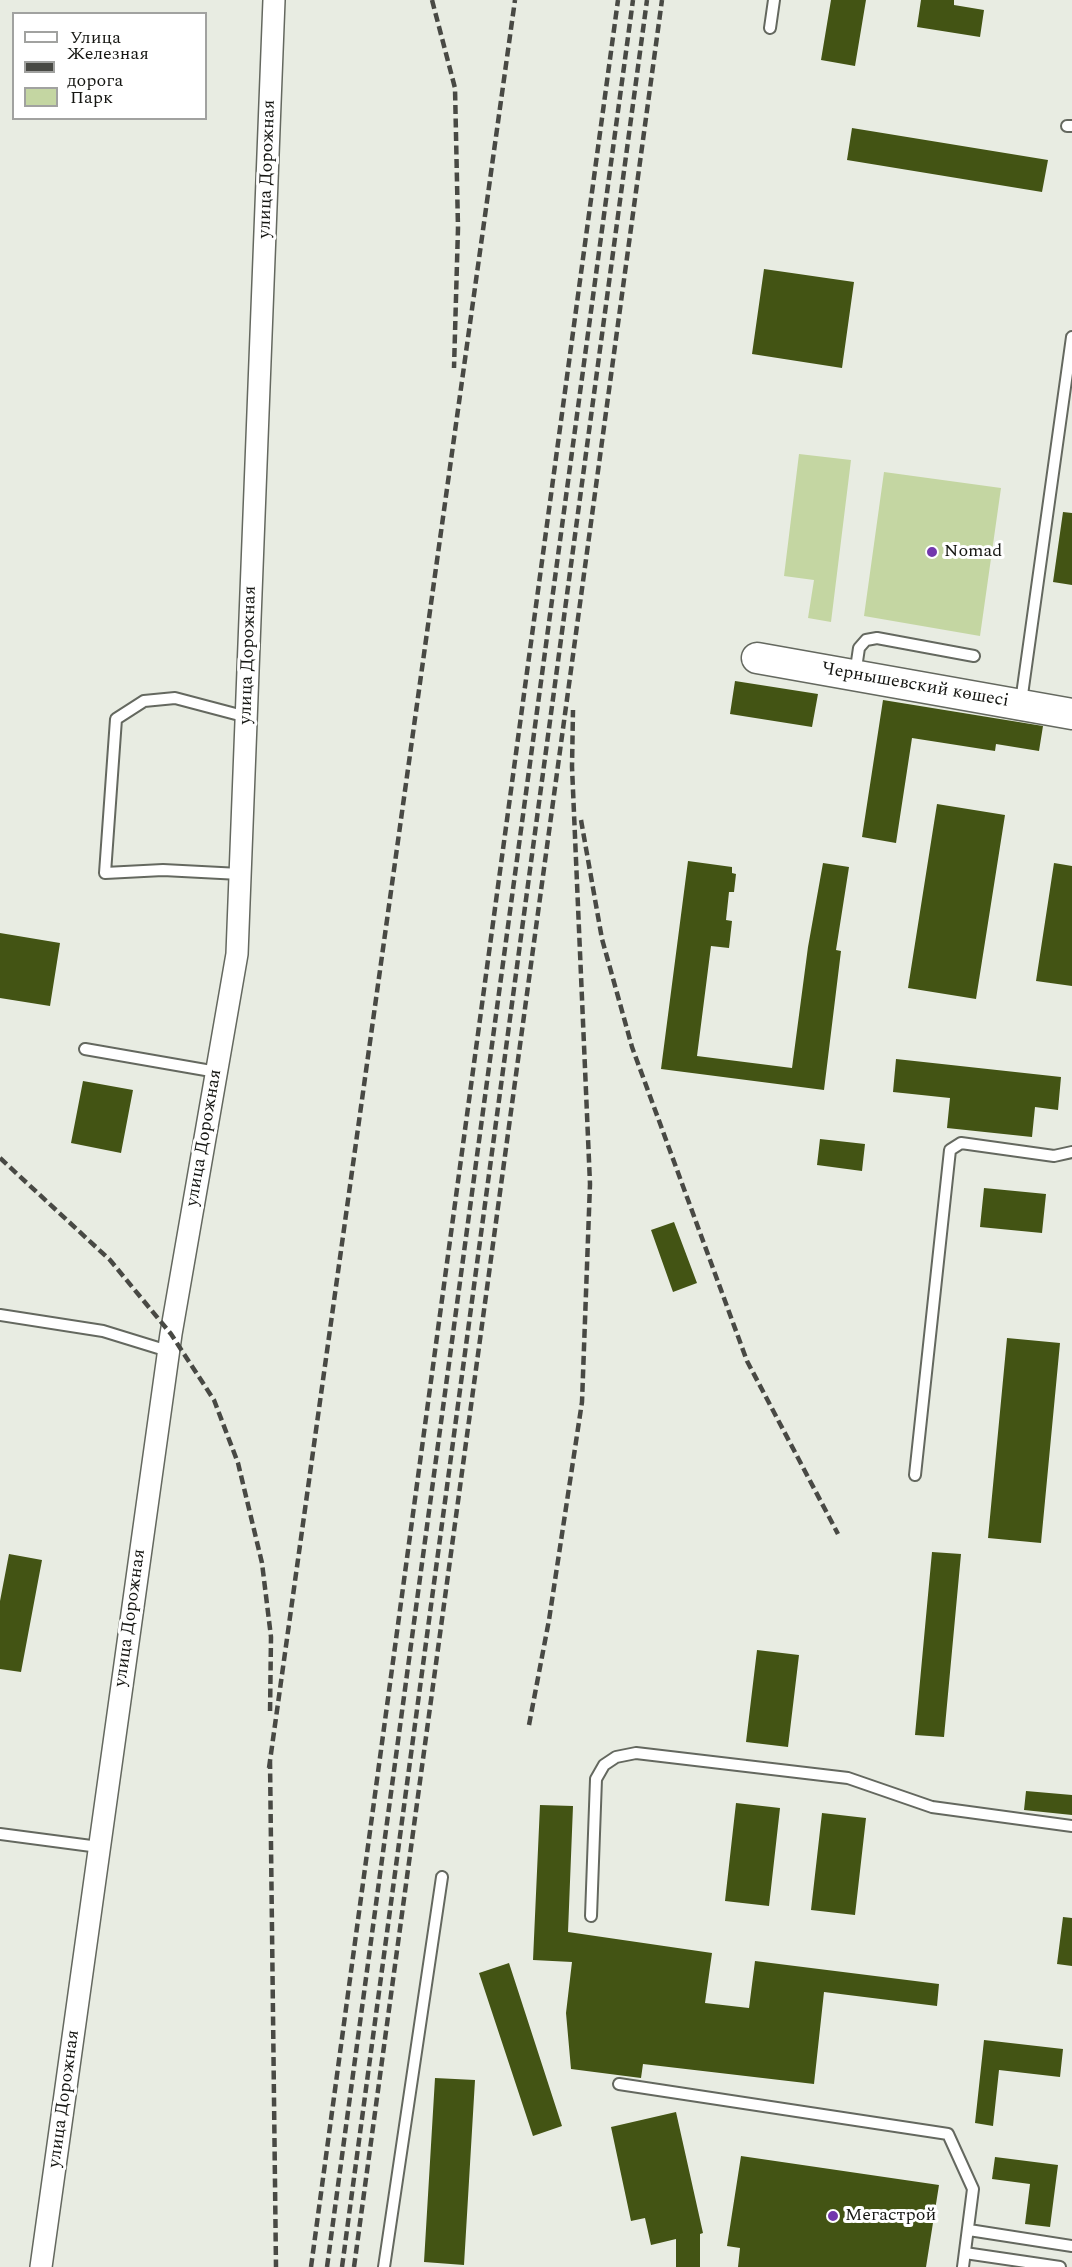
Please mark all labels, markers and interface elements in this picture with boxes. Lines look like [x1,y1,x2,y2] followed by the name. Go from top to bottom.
[12,12,207,120] legend
[70,24,121,51] text: Улица
[67,40,149,94] text: Железная дорога
[70,84,113,111] text: Парк
[255,99,281,239] street label: улица Дорожная
[944,541,1002,563] place label: Nomad
[925,545,939,559] marker: Nomad
[236,585,262,725] street label: улица Дорожная
[820,659,1010,713] street label: Чернышевский көшесі
[182,1068,228,1208] street label: улица Дорожная
[111,1548,151,1688] street label: улица Дорожная
[45,2029,85,2169] street label: улица Дорожная
[845,2205,936,2227] place label: Мегастрой
[826,2209,840,2223] marker: Мегастрой

